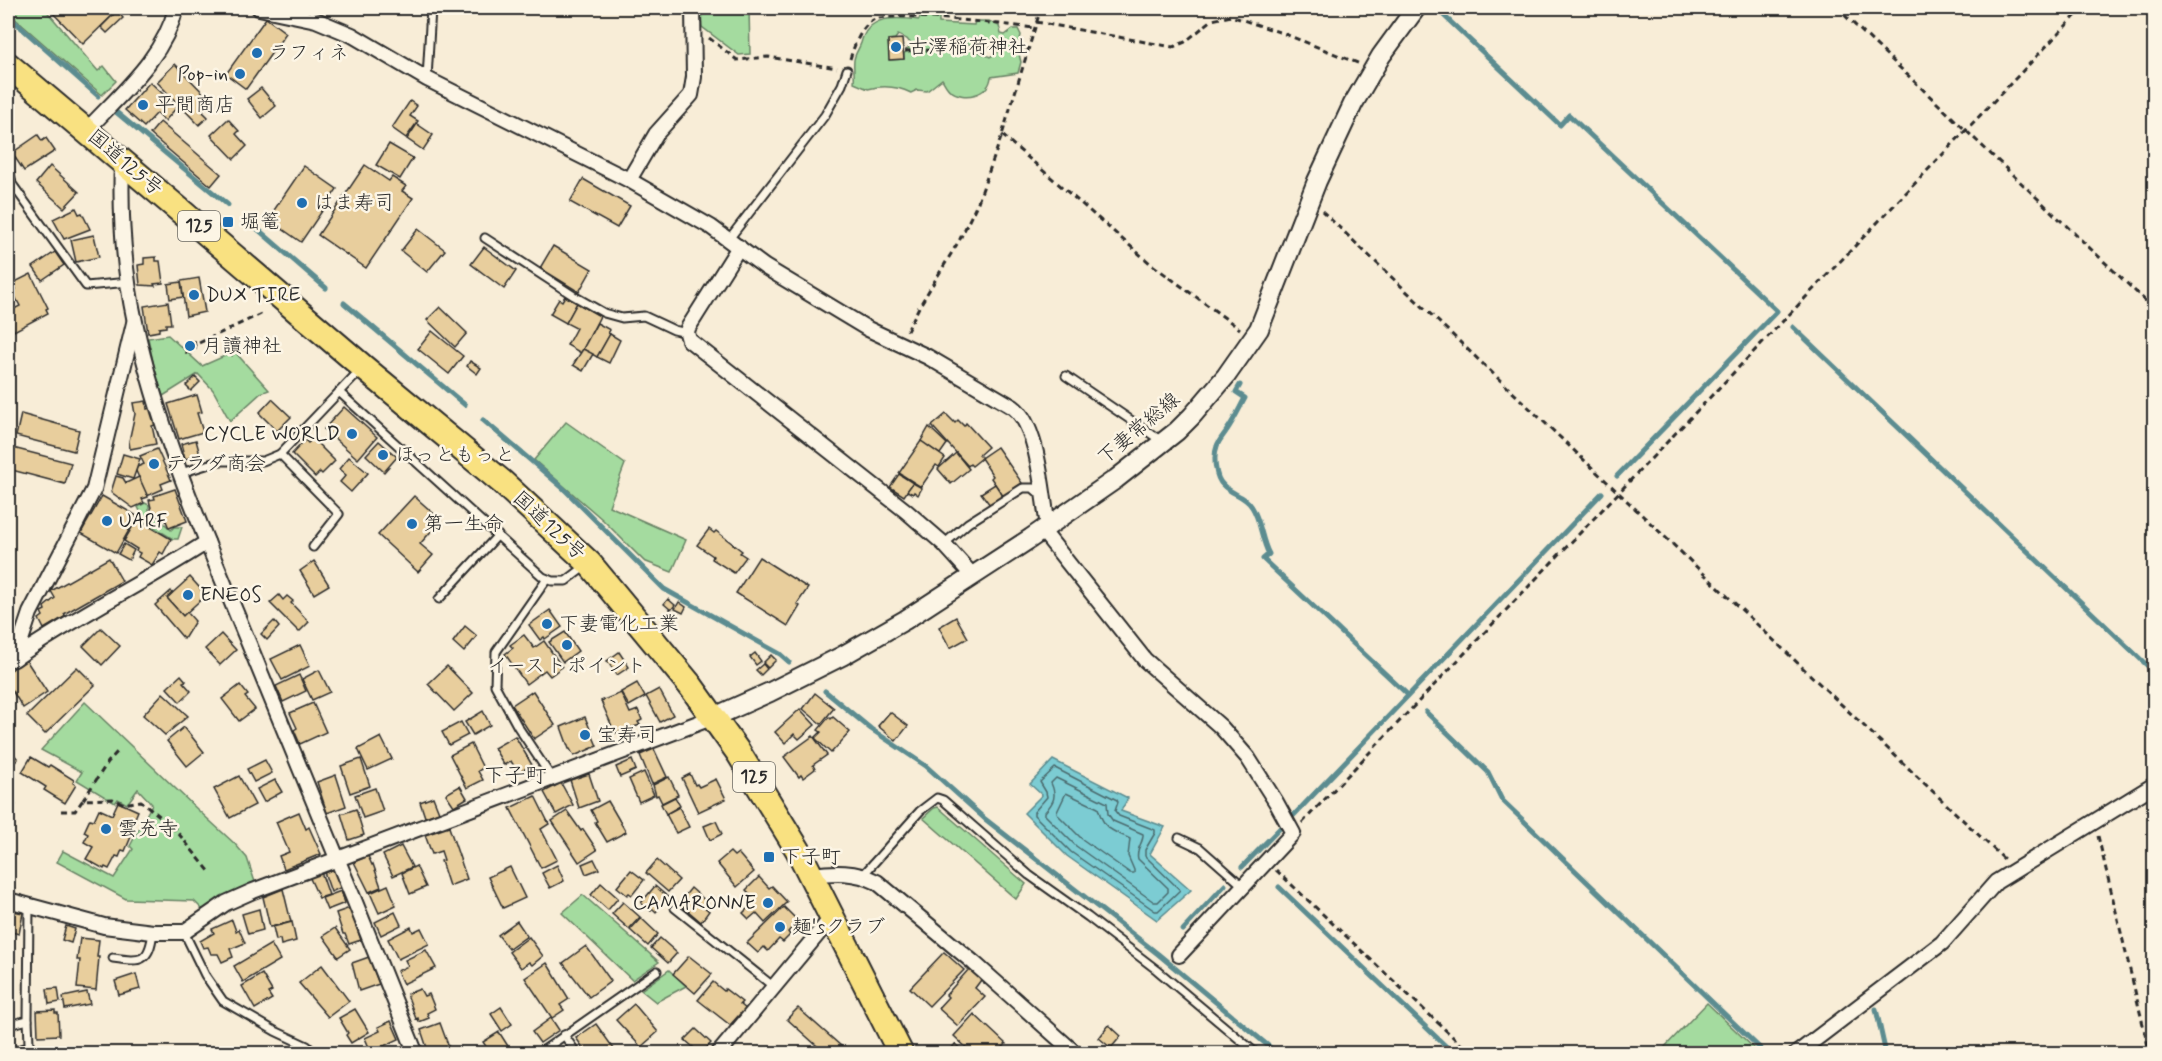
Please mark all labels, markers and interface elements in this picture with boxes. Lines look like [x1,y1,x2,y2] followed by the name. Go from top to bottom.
[908,34,1028,61] place label: 古澤稲荷神社
[269,40,349,67] place label: ラフィネ
[889,40,903,54] marker: 古澤稲荷神社
[250,46,264,60] marker: ラフィネ
[178,61,228,88] place label: Pop-in
[233,67,247,81] marker: Pop-in
[155,92,235,119] place label: 平間商店
[136,98,150,112] marker: 平間商店
[82,124,168,202] street label: 国道125号
[314,190,394,217] place label: はま寿司
[295,196,309,210] marker: はま寿司
[240,209,280,236] place label: 堀篭
[178,211,220,241] road number: 125
[221,215,235,229] marker: 堀篭
[206,282,301,309] place label: DUX TIRE
[187,288,201,302] marker: DUX TIRE
[202,333,282,360] place label: 月讀神社
[183,339,197,353] marker: 月讀神社
[1092,387,1186,471] street label: 下妻常総線
[204,421,340,448] place label: CYCLE WORLD
[345,427,359,441] marker: CYCLE WORLD
[395,442,515,469] place label: ほっともっと
[376,448,390,462] marker: ほっともっと
[166,451,266,478] place label: テラダ商会
[147,457,161,471] marker: テラダ商会
[507,485,591,567] street label: 国道125号
[119,508,168,535] place label: UARF
[424,511,504,538] place label: 第一生命
[100,514,114,528] marker: UARF
[405,517,419,531] marker: 第一生命
[200,582,262,609] place label: ENEOS
[181,588,195,602] marker: ENEOS
[559,611,679,638] place label: 下妻電化工業
[540,617,554,631] marker: 下妻電化工業
[560,638,574,652] marker: イーストポイント
[488,653,646,680] place label: イーストポイント
[597,722,657,749] place label: 宝寿司
[578,728,592,742] marker: 宝寿司
[484,762,547,790] district label: 下子町
[733,762,775,792] road number: 125
[118,816,178,843] place label: 雲充寺
[99,822,113,836] marker: 雲充寺
[781,844,841,871] place label: 下子町
[762,850,776,864] marker: 下子町
[633,890,756,917] place label: CAMARONNE
[761,896,775,910] marker: CAMARONNE
[792,914,885,941] place label: 麺'sクラブ
[773,920,787,934] marker: 麺'sクラブ

